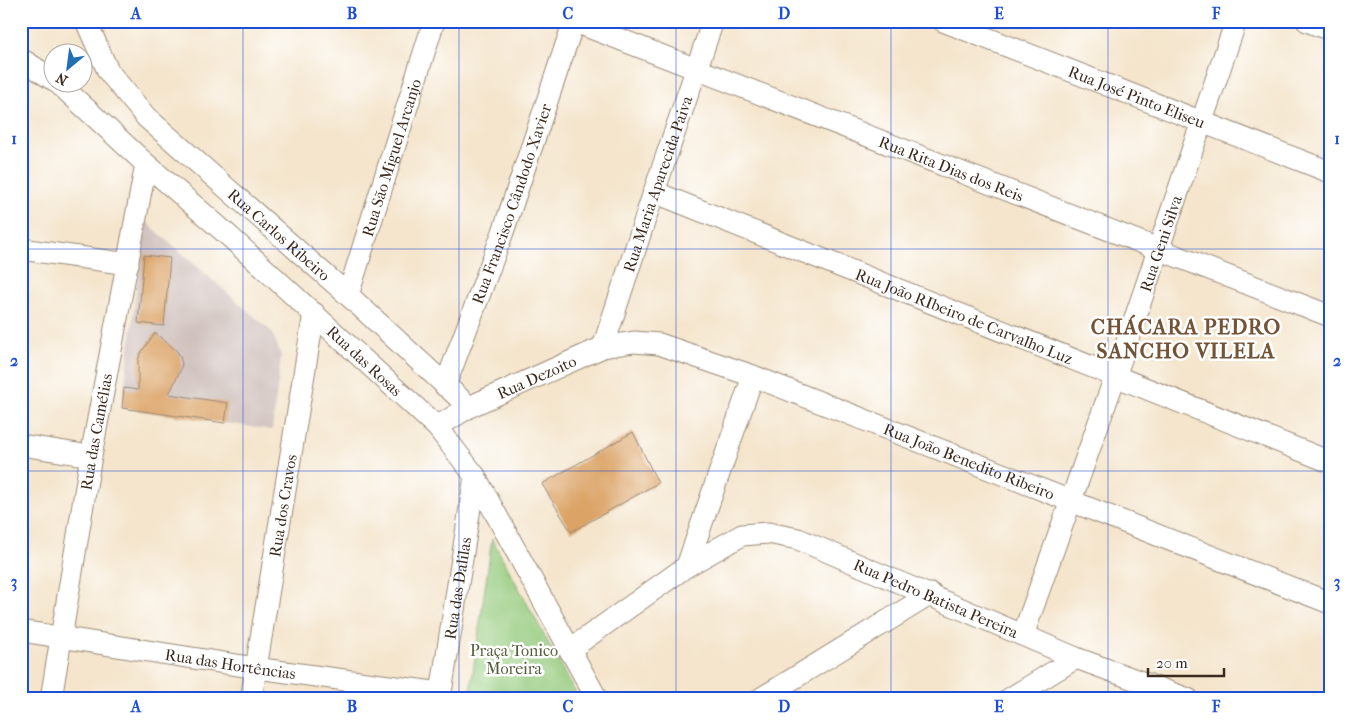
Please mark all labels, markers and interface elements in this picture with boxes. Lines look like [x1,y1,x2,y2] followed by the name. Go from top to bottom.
[130,4,142,23] text: A
[347,4,357,23] text: B
[563,4,574,23] text: C
[778,4,790,23] text: D
[994,4,1004,23] text: E
[1211,4,1221,23] text: F
[42,42,92,92] north arrow
[1066,61,1208,132] street label: Rua José Pinto Eliseu
[53,69,71,89] text: N
[357,76,425,239] street label: Rua São Miguel Arcanjo
[619,93,696,274] street label: Rua Maria Aparecida Paiva
[467,101,555,307] street label: Rua Francisco Cândodo Xavier
[11,129,17,148] text: 1
[1334,129,1340,148] text: 1
[876,132,1027,205] street label: Rua Rita Dias dos Reis
[224,184,334,285] street label: Rua Carlos Ribeiro
[1135,192,1186,294] street label: Rua Geni Silva
[853,264,1076,368] street label: Rua João RIbeiro de Carvalho Luz
[1091,314,1281,363] district label: CHÁCARA PEDRO SANCHO VILELA
[323,321,406,400] street label: Rua das Rosas
[10,351,18,370] text: 2
[494,351,579,403] street label: Rua Dezoito
[1333,351,1341,370] text: 2
[76,372,116,492] street label: Rua das Camélias
[881,419,1058,503] street label: Rua João Benedito Ribeiro
[265,453,300,558] street label: Rua dos Cravos
[440,536,475,641] street label: Rua das Dalilas
[851,555,1022,642] street label: Rua Pedro Batista Pereira
[11,572,17,592] text: 3
[1334,572,1340,592] text: 3
[470,641,558,678] park label: Praça Tonico Moreira
[164,644,297,683] street label: Rua das Hortências
[1148,645,1225,677] scale bar
[1156,654,1188,672] text: 20 m
[130,697,142,716] text: A
[347,697,357,716] text: B
[563,697,574,716] text: C
[778,697,790,716] text: D
[994,697,1004,716] text: E
[1211,697,1221,716] text: F

